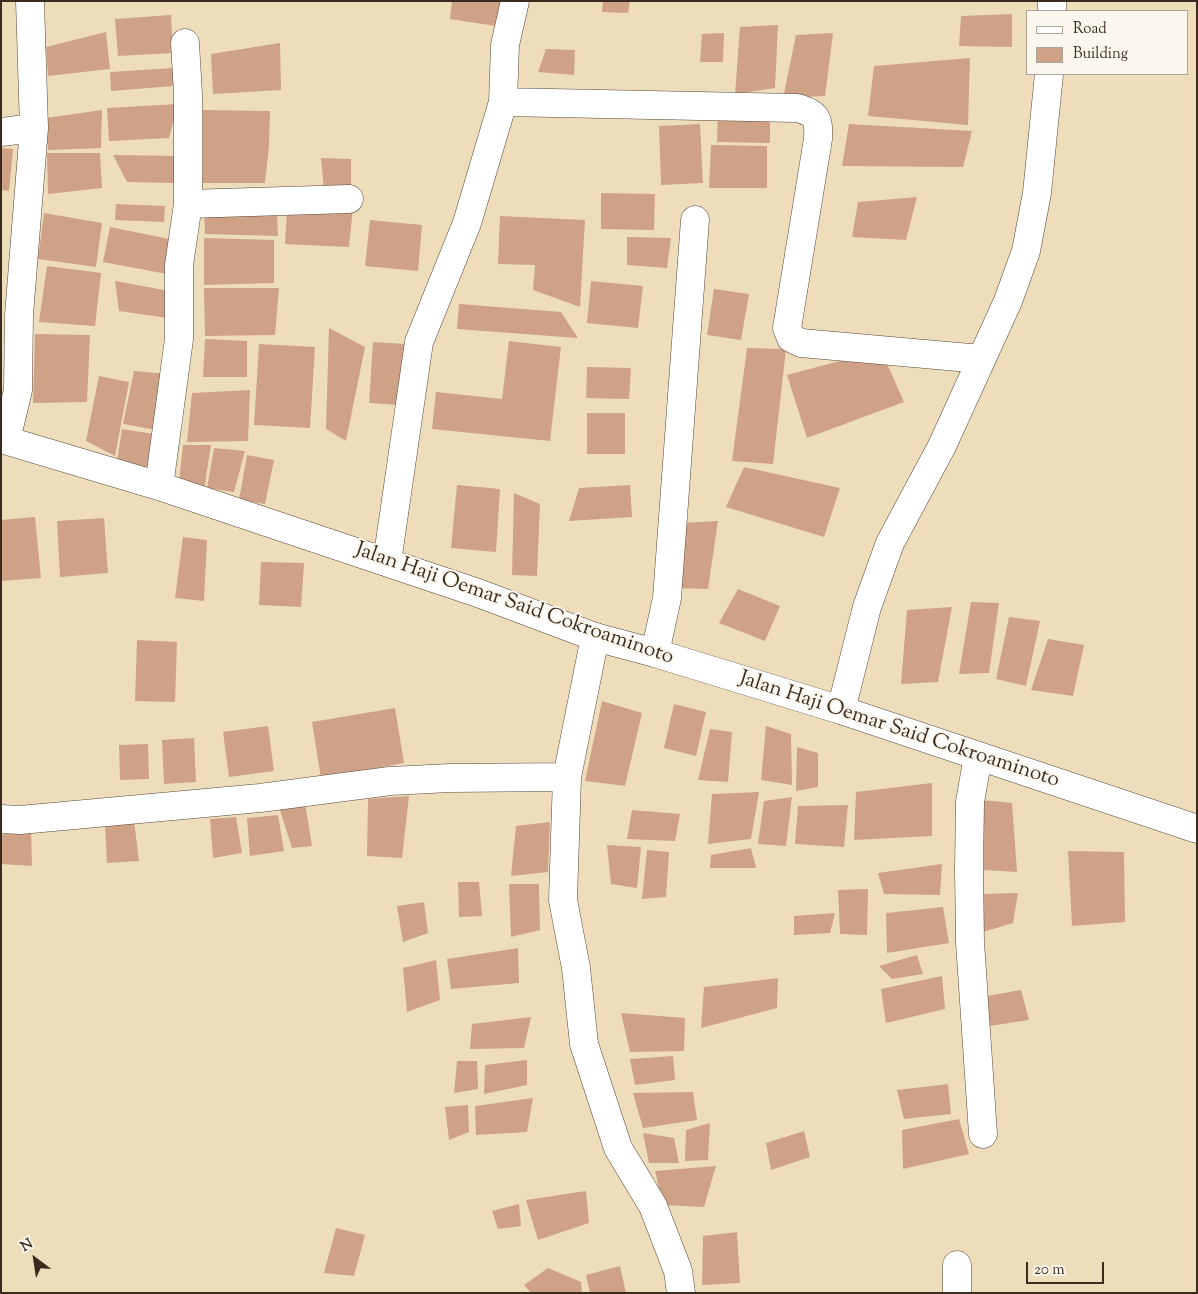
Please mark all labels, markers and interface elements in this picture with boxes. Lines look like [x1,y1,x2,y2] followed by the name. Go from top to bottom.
[1026,10,1188,75] legend
[1073,19,1107,40] text: Road
[1073,44,1128,65] text: Building
[351,539,677,671] street label: Jalan Haji Oemar Said Cokroaminoto
[736,667,1062,795] street label: Jalan Haji Oemar Said Cokroaminoto
[10,1234,60,1284] north arrow
[17,1235,37,1258] text: N
[1028,1252,1106,1284] scale bar
[1034,1260,1065,1281] text: 20 m

